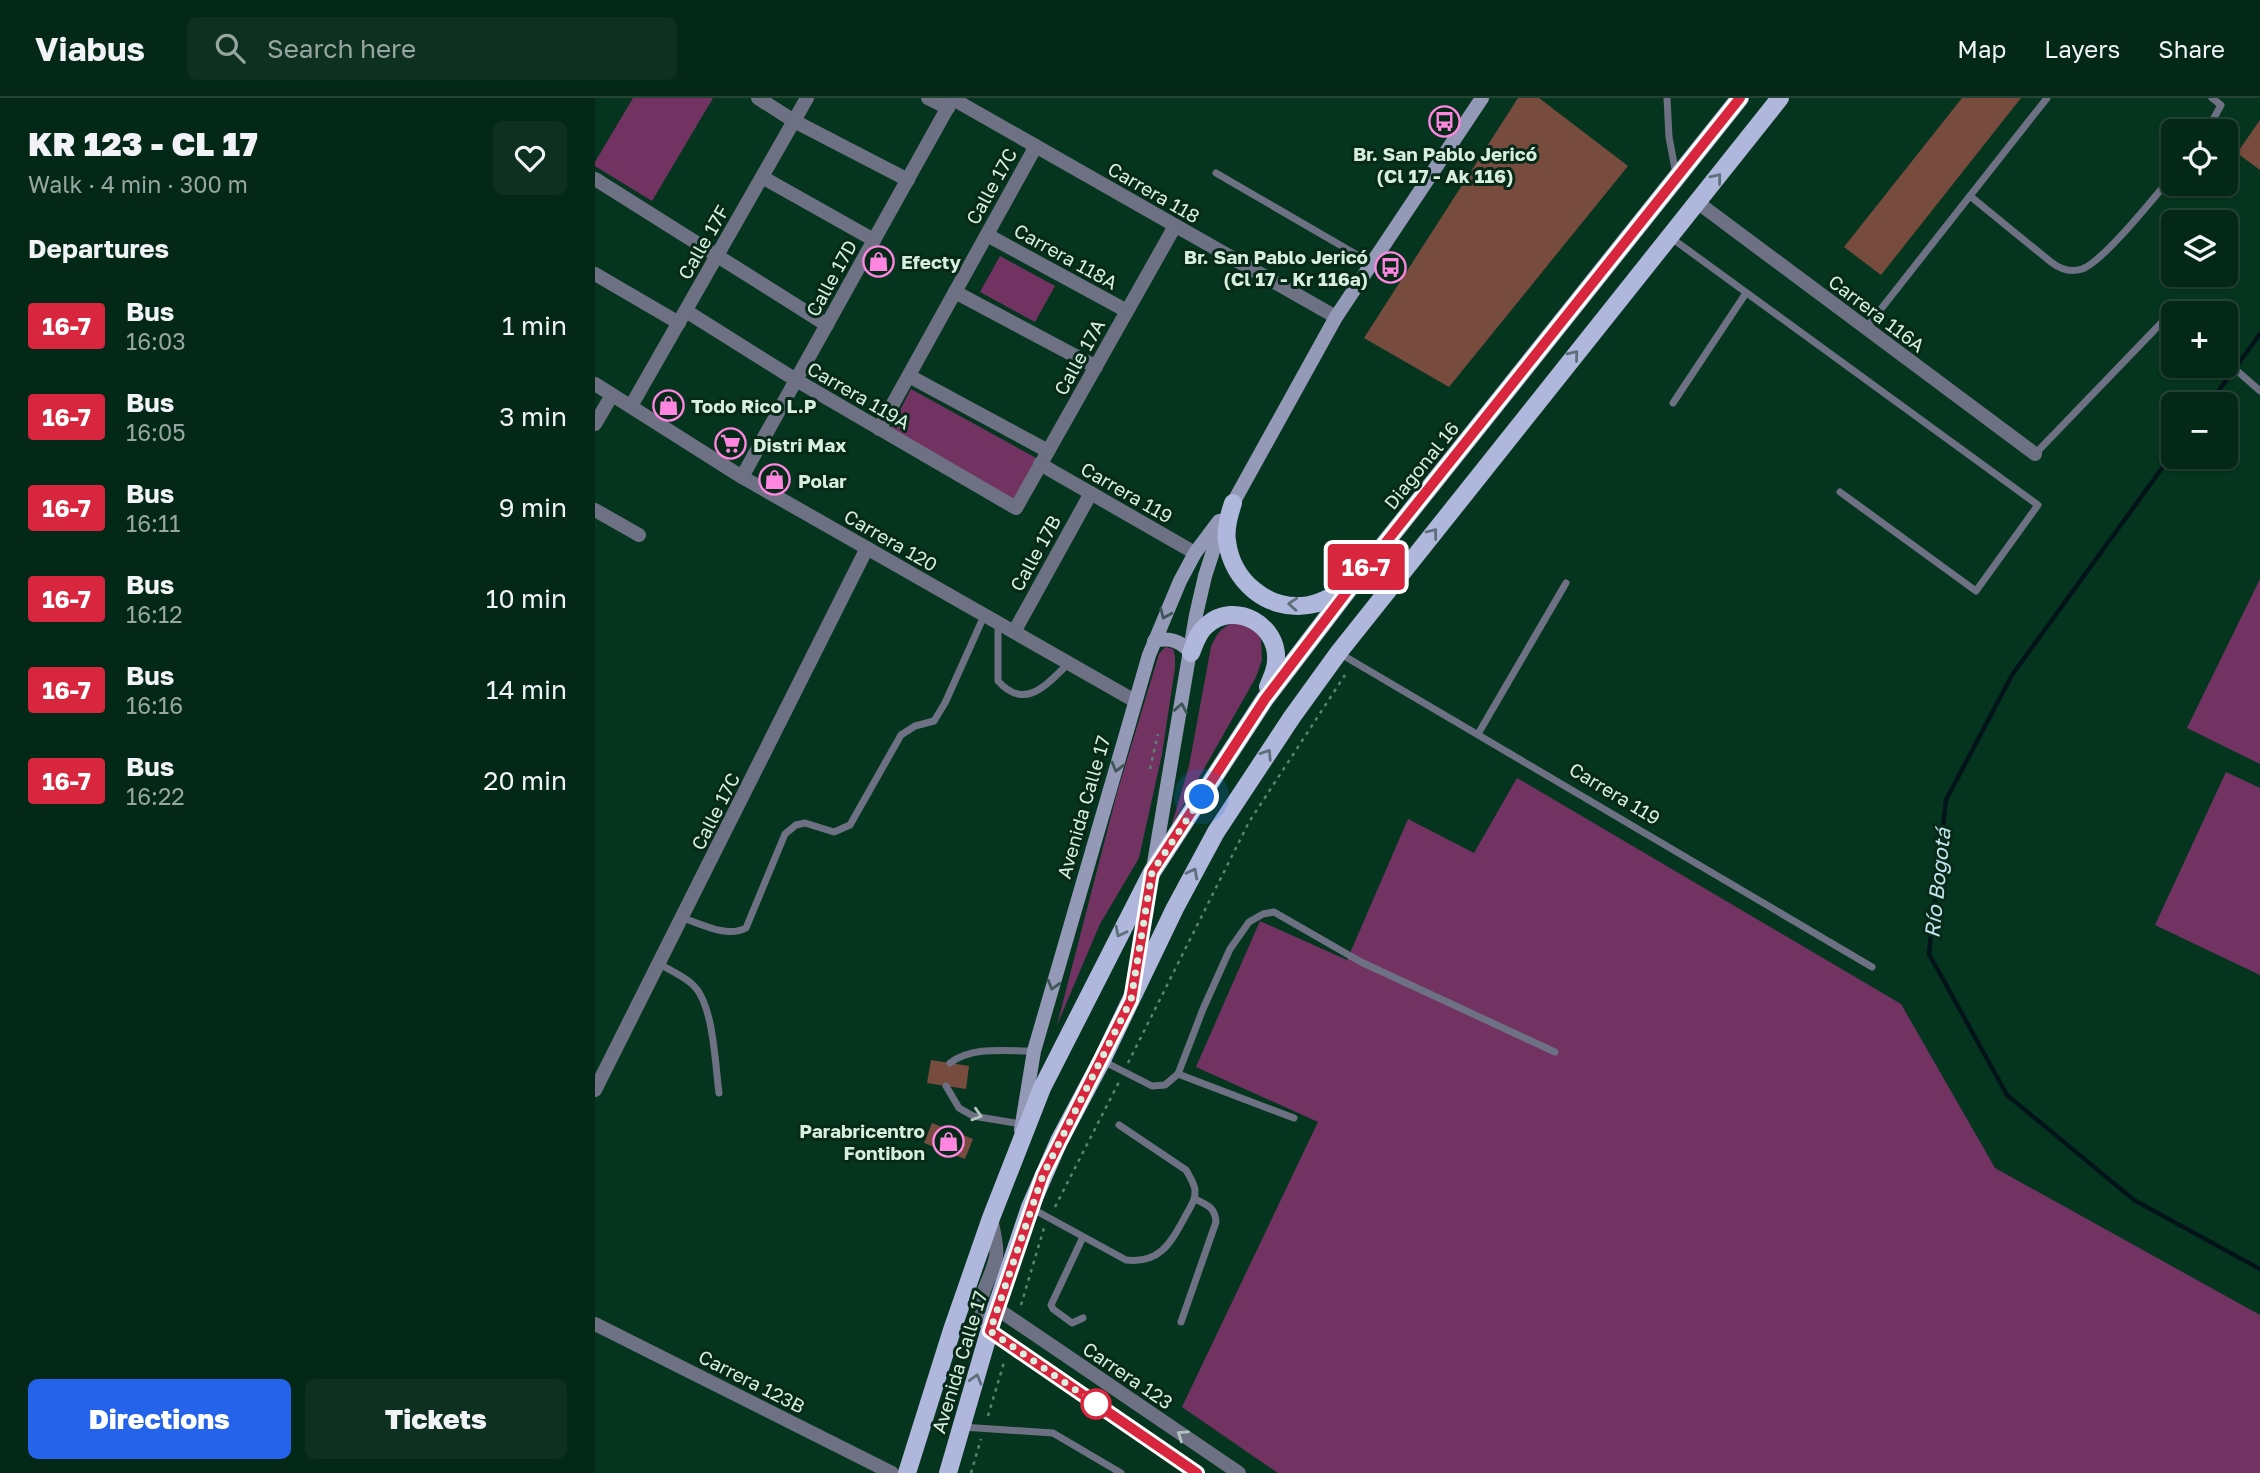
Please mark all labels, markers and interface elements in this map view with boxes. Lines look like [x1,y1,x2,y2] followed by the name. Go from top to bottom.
[187,17,677,80] search box
[35,29,145,68] text: Viabus
[211,29,249,67] icon: search
[267,33,416,64] text: Search here
[1957,34,2006,63] text: Map
[2044,34,2120,63] text: Layers
[2158,34,2225,63] text: Share
[1428,105,1462,139] bus stop icon: Br. San Pablo Jericó (Cl 17 - Ak 116)
[2161,119,2238,469] map controls
[2161,119,2238,196] button: locate
[493,121,567,195] button: heart
[28,124,258,163] text: KR 123 - CL 17
[1353,142,1537,187] place label: Br. San Pablo Jericó (Cl 17 - Ak 116)
[961,144,1021,228] street label: Calle 17C
[1104,157,1204,227] street label: Carrera 118
[28,170,248,198] text: Walk · 4 min · 300 m
[1708,173,1721,185] one-way arrow
[673,201,733,283] street label: Calle 17F
[2161,210,2238,287] button: layers
[1010,218,1122,294] street label: Carrera 118A
[28,233,169,264] text: Departures
[801,236,861,320] street label: Calle 17D
[861,244,895,278] shop icon: Efecty
[1184,245,1368,290] place label: Br. San Pablo Jericó (Cl 17 - Kr 116a)
[901,250,962,273] place label: Efecty
[1374,250,1408,284] bus stop icon: Br. San Pablo Jericó (Cl 17 - Kr 116a)
[1824,269,1930,357] street label: Carrera 116A
[126,296,174,327] text: Bus
[2161,301,2238,378] button: +
[502,310,567,341] text: 1 min
[42,311,91,340] text: 16-7
[1049,315,1109,399] street label: Calle 17A
[126,327,186,355] text: 16:03
[1566,351,1579,363] one-way arrow
[804,356,915,434] street label: Carrera 119A
[126,387,174,418] text: Bus
[651,388,685,422] shop icon: Todo Rico L.P
[2161,392,2238,469] button: −
[691,394,817,417] place label: Todo Rico L.P
[499,401,567,432] text: 3 min
[42,402,91,431] text: 16-7
[1379,417,1463,513] street label: Diagonal 16
[126,418,186,446] text: 16:05
[713,427,747,461] supermarket icon: Distri Max
[753,433,846,456] place label: Distri Max
[1077,457,1177,527] street label: Carrera 119
[758,463,792,497] shop icon: Polar
[798,469,847,492] place label: Polar
[126,478,174,509] text: Bus
[499,492,567,523] text: 9 min
[42,493,91,522] text: 16-7
[840,504,942,576] street label: Carrera 120
[126,509,180,537] text: 16:11
[1005,511,1065,595] street label: Calle 17B
[1424,529,1437,541] one-way arrow
[1317,544,1415,590] line badge: 16-7
[1342,552,1390,581] text: 16-7
[126,569,174,600] text: Bus
[486,583,567,614] text: 10 min
[42,584,91,613] text: 16-7
[1287,597,1298,612] one-way arrow
[126,600,182,628] text: 16:12
[1159,607,1173,619] one-way arrow
[126,660,174,691] text: Bus
[486,674,567,705] text: 14 min
[42,675,91,704] text: 16-7
[126,691,183,719] text: 16:16
[1173,702,1188,714] one-way arrow
[1052,733,1114,881] street label: Avenida Calle 17
[1259,749,1272,762] one-way arrow
[126,751,174,782] text: Bus
[1565,757,1665,829] street label: Carrera 119
[1111,761,1126,773] one-way arrow
[483,765,567,796] text: 20 min
[42,766,91,795] text: 16-7
[686,769,744,853] street label: Calle 17C
[1184,779,1219,814] your location
[126,782,185,810] text: 16:22
[1918,825,1956,939] water label: Río Bogotá
[1185,867,1199,880] one-way arrow
[1115,925,1129,937] one-way arrow
[1046,979,1061,991] one-way arrow
[971,1107,983,1122] one-way arrow
[799,1119,925,1164] place label: Parabricentro Fontibon
[931,1124,965,1158] shop icon: Parabricentro Fontibon
[926,1288,992,1436] street label: Avenida Calle 17
[1079,1337,1177,1413] street label: Carrera 123
[695,1344,809,1418] street label: Carrera 123B
[967,1373,982,1385] one-way arrow
[28,1379,291,1459] button: Directions
[305,1379,567,1459] button: Tickets
[1081,1389,1111,1419] unlabelled marker
[1177,1431,1190,1443] one-way arrow

